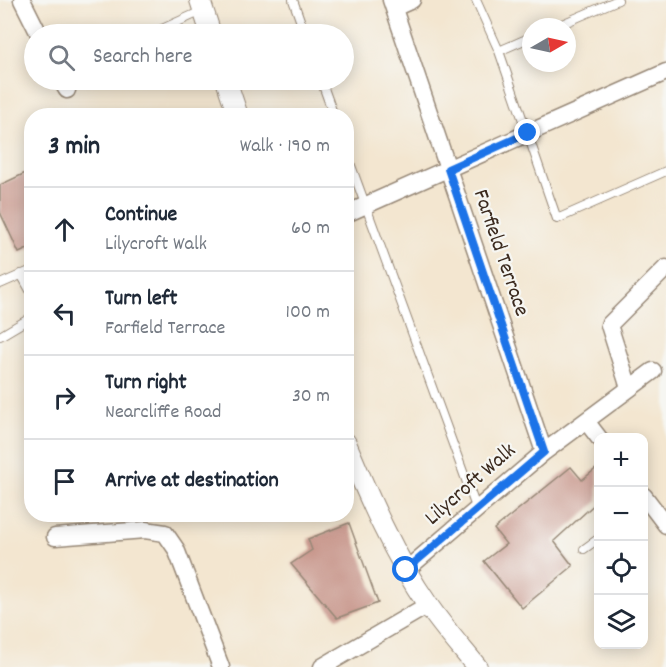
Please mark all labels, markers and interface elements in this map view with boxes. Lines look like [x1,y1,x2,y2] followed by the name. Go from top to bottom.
[522,18,576,72] north arrow
[24,24,354,90] search box
[45,41,78,74] icon: search
[93,42,192,73] text: Search here
[514,119,540,145] route end
[48,129,100,166] text: 3 min
[240,133,330,161] text: Walk · 190 m
[464,185,536,321] street label: Farfield Terrace
[105,200,177,231] text: Continue
[48,213,81,246] icon: ahead
[291,215,330,243] text: 60 m
[105,231,207,259] text: Lilycroft Walk
[105,284,177,315] text: Turn left
[48,297,81,330] icon: left
[286,299,330,327] text: 100 m
[105,315,225,343] text: Farfield Terrace
[105,368,187,399] text: Turn right
[48,381,81,414] icon: right
[292,383,330,411] text: 30 m
[105,399,221,427] text: Nearcliffe Road
[594,433,648,649] map controls
[594,433,648,487] button: +
[419,437,523,533] street label: Lilycroft Walk
[48,465,81,498] icon: arrive
[105,466,279,497] text: Arrive at destination
[594,487,648,541] button: −
[594,541,648,595] button: locate
[392,556,418,582] route start
[594,595,648,649] button: layers

